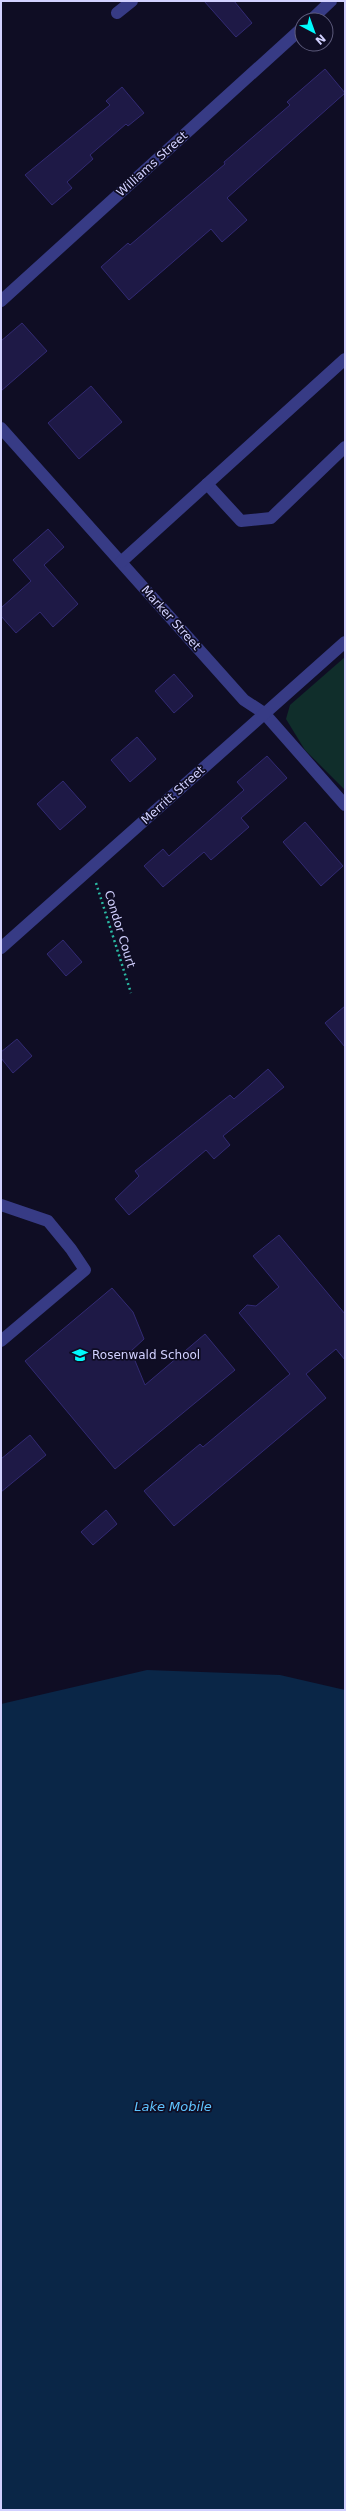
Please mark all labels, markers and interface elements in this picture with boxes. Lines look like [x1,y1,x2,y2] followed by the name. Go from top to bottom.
[294,12,334,52] north arrow
[312,31,328,47] text: N
[114,128,191,199] street label: Williams Street
[138,583,204,653] street label: Marker Street
[138,763,208,827] street label: Merritt Street
[102,889,138,970] street label: Condor Court
[71,1346,89,1364] school or university icon: Rosenwald School
[92,1348,200,1362] place label: Rosenwald School
[134,2099,212,2114] water label: Lake Mobile

